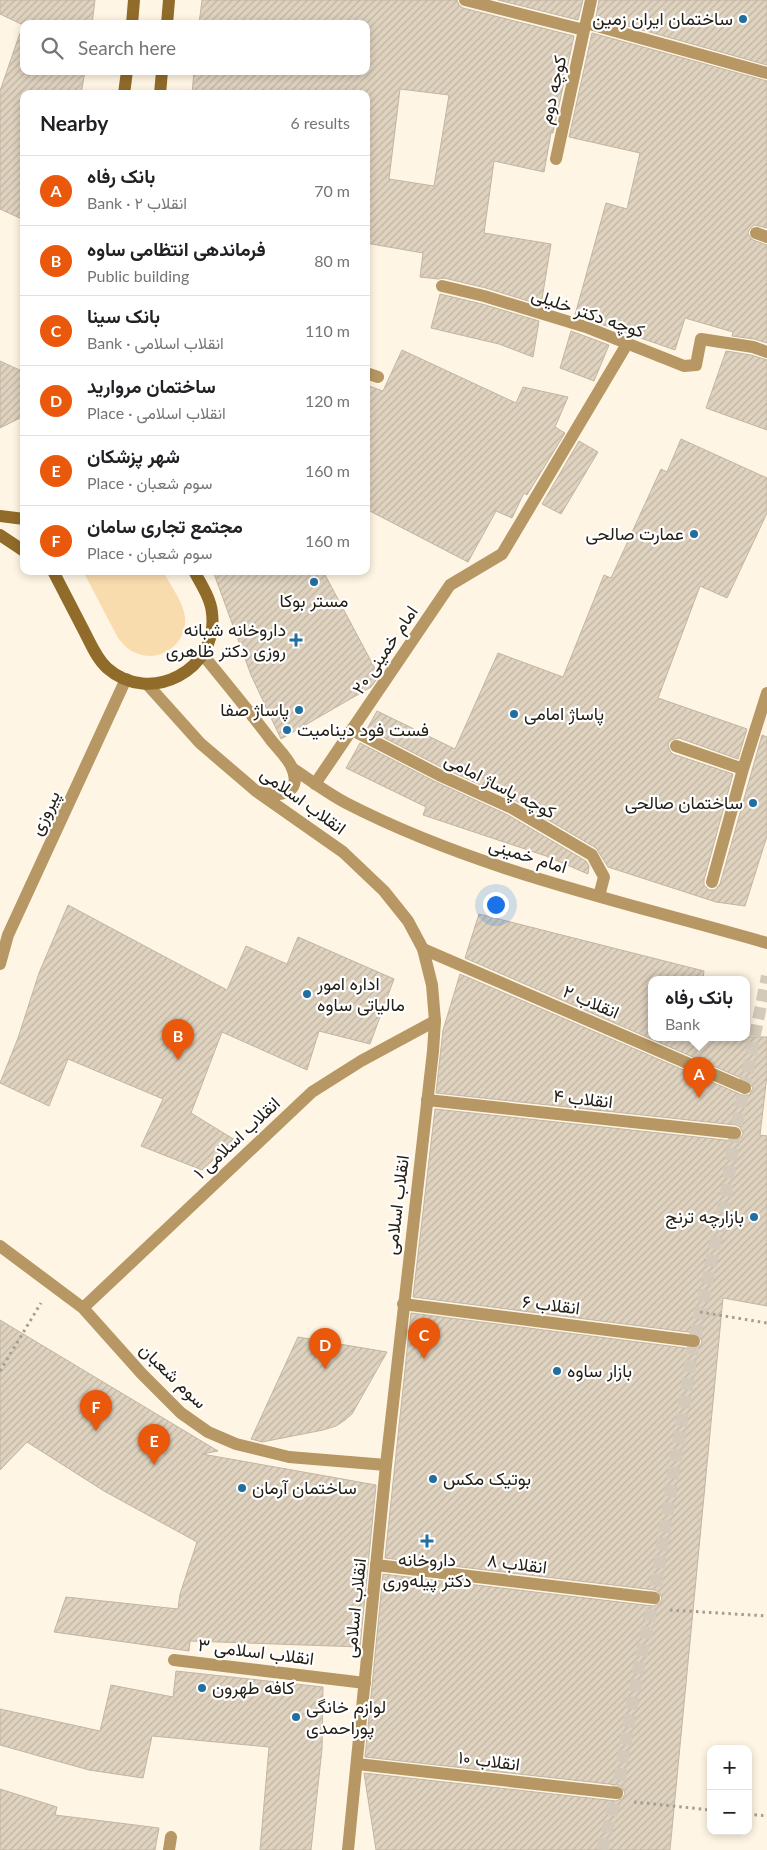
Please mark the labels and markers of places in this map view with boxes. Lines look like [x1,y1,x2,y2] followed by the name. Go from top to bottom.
[592,7,733,30] place label: ساختمان ایران زمین
[737,13,749,25] marker: ساختمان ایران زمین
[586,522,684,545] place label: عمارت صالحی
[688,528,700,540] marker: عمارت صالحی
[308,576,320,588] marker: مستر بوکا
[280,589,348,612] place label: مستر بوکا
[166,618,286,662] place label: داروخانه شبانه روزی دکتر ظاهری
[290,634,302,646] marker: داروخانه شبانه روزی دکتر ظاهری
[220,698,289,722] place label: پاساژ صفا
[524,702,604,726] place label: پاساژ امامی
[293,704,305,716] marker: پاساژ صفا
[508,708,520,720] marker: پاساژ امامی
[297,718,429,741] place label: فست فود دینامیت
[281,724,293,736] marker: فست فود دینامیت
[625,791,743,814] place label: ساختمان صالحی
[747,797,759,809] marker: ساختمان صالحی
[316,972,405,1016] place label: اداره امور مالیاتی ساوه
[301,988,313,1000] marker: اداره امور مالیاتی ساوه
[162,1019,194,1060] pin: B
[683,1057,715,1098] pin: A
[665,1205,744,1229] place label: بازارچه ترنج
[748,1211,760,1223] marker: بازارچه ترنج
[408,1318,440,1359] pin: C
[309,1328,341,1369] pin: D
[567,1359,632,1382] place label: بازار ساوه
[551,1365,563,1377] marker: بازار ساوه
[80,1390,112,1431] pin: F
[138,1424,170,1465] pin: E
[443,1467,531,1490] place label: بوتیک مکس
[427,1473,439,1485] marker: بوتیک مکس
[252,1476,357,1499] place label: ساختمان آرمان
[236,1482,248,1494] marker: ساختمان آرمان
[421,1535,433,1547] marker: داروخانه دکتر پیله‌وری
[382,1548,472,1593] place label: داروخانه دکتر پیله‌وری
[212,1676,294,1699] place label: کافه طهرون
[196,1682,208,1694] marker: کافه طهرون
[306,1695,386,1740] place label: لوازم خانگی پوراحمدی
[290,1711,302,1723] marker: لوازم خانگی پوراحمدی

